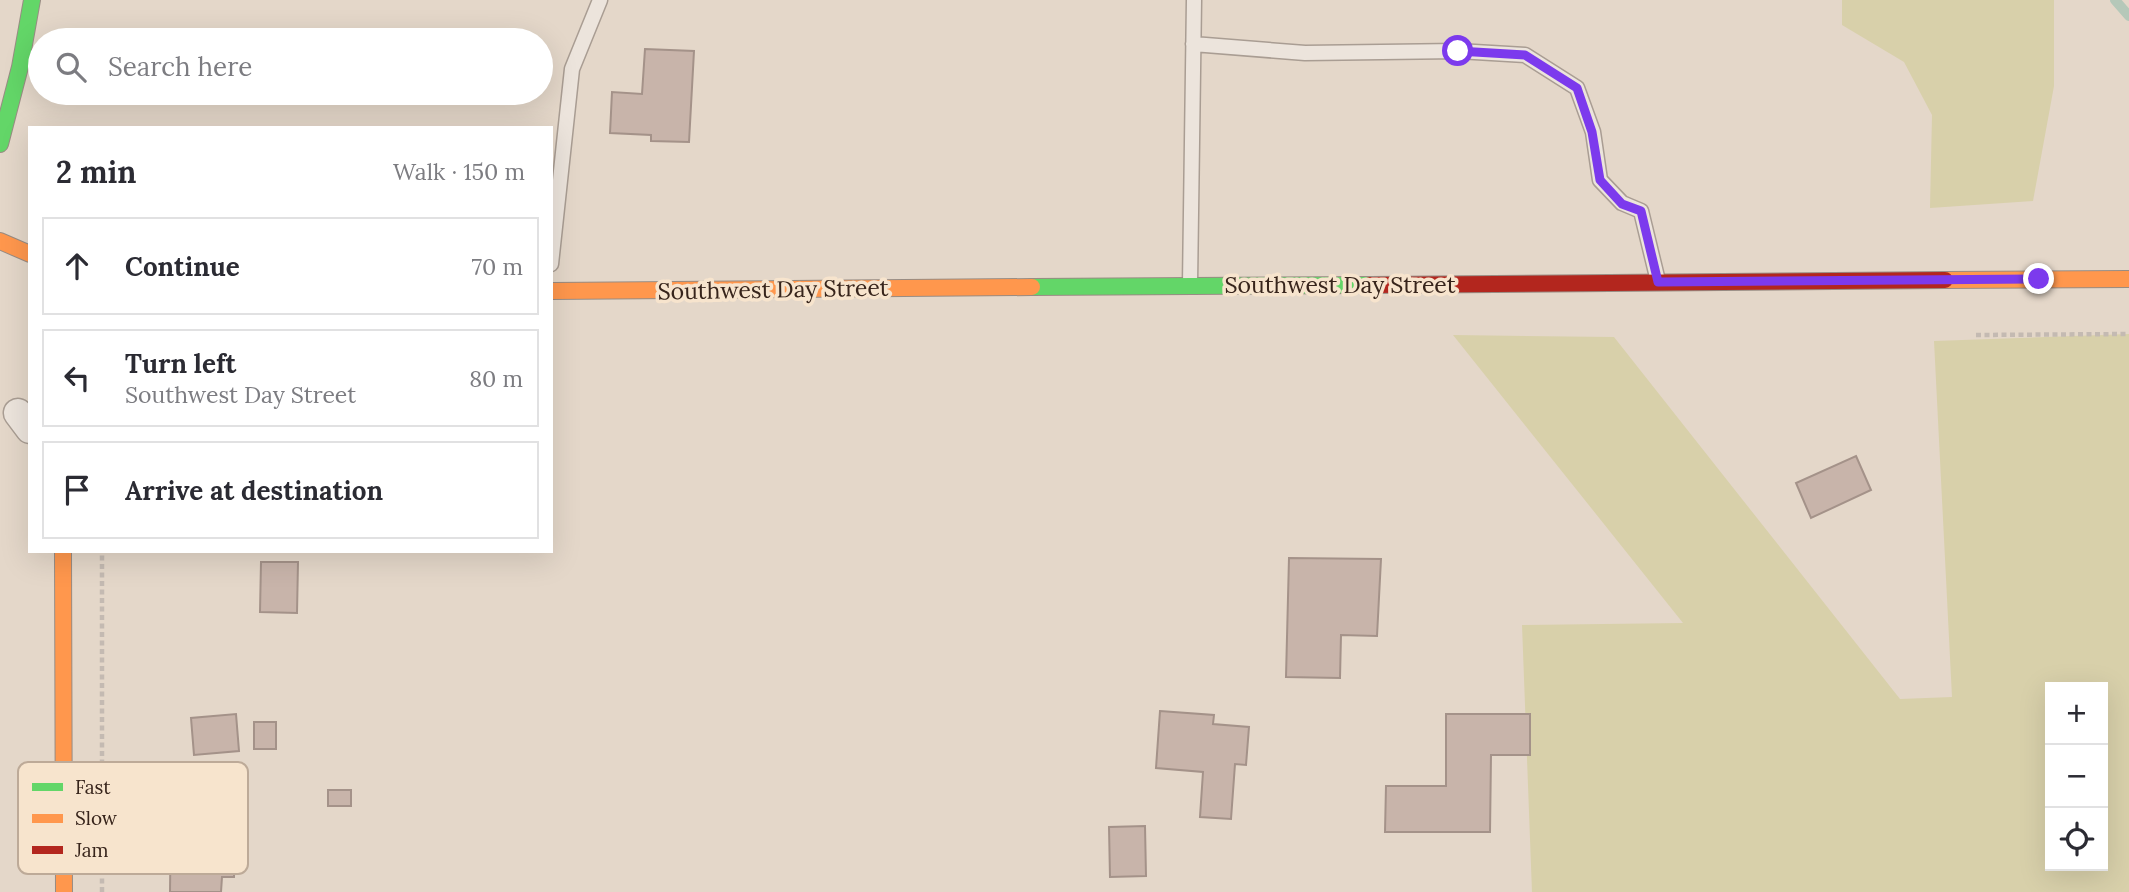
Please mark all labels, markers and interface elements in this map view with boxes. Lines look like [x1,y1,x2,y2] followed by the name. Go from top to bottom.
[28,28,553,105] search box
[1442,35,1473,66] route start
[52,48,90,86] icon: search
[108,50,252,83] text: Search here
[56,153,136,191] text: 2 min
[393,157,525,186] text: Walk · 150 m
[58,247,96,285] icon: ahead
[125,250,240,283] text: Continue
[472,252,523,281] text: 70 m
[2023,263,2054,294] route end
[1224,270,1456,299] street label: Southwest Day Street
[657,272,889,306] street label: Southwest Day Street
[125,347,236,380] text: Turn left
[58,359,96,397] icon: left
[469,364,523,393] text: 80 m
[125,380,356,409] text: Southwest Day Street
[58,471,96,509] icon: arrive
[125,474,383,507] text: Arrive at destination
[2045,682,2108,871] map controls
[2045,682,2108,745] button: +
[2045,745,2108,808] button: −
[18,762,248,874] legend
[75,775,111,799] text: Fast
[75,806,118,830] text: Slow
[2045,808,2108,871] button: locate
[74,838,109,862] text: Jam

